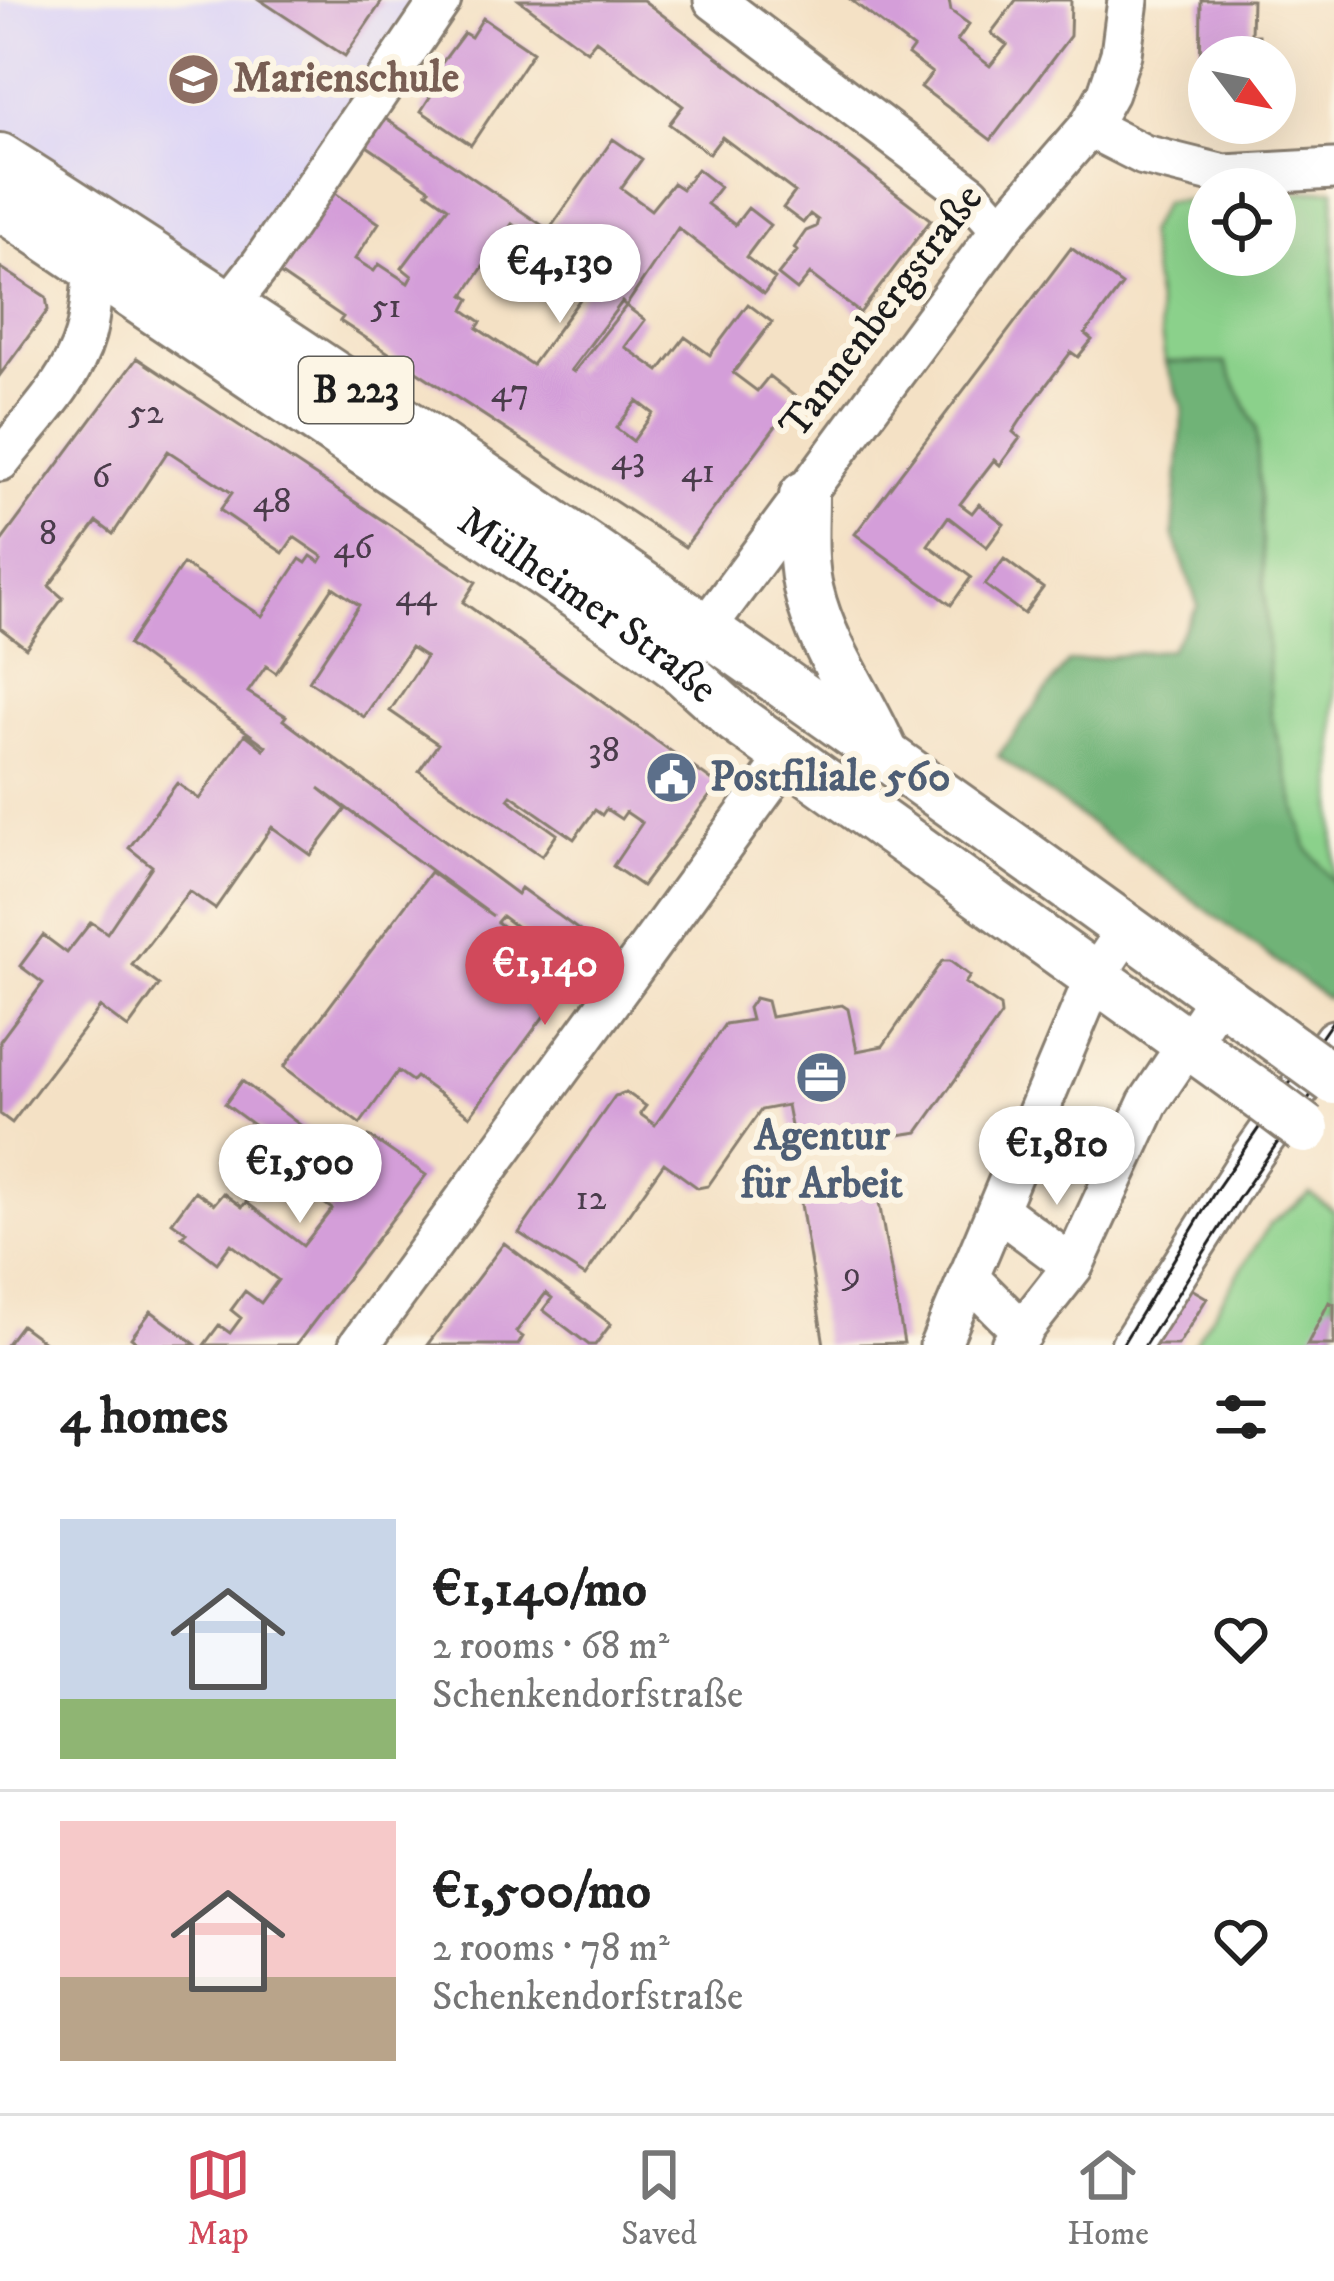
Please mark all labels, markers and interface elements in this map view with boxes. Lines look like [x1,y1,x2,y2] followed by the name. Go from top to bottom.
[1188,36,1296,144] north arrow
[1188,36,1296,276] map controls
[166,51,222,107] school or university icon: Marienschule
[233,53,459,105] place label: Marienschule
[1188,168,1296,276] button: locate
[769,174,995,450] street label: Tannenbergstraße
[462,224,658,326] pin: €4,130
[507,238,613,287] text: €4,130
[370,284,402,329] house number: 51
[299,357,413,423] road number: B 223
[491,369,529,414] house number: 47
[128,390,164,435] house number: 52
[611,437,645,482] house number: 43
[681,449,715,494] house number: 41
[92,454,112,499] house number: 6
[253,479,291,524] house number: 48
[448,496,728,715] street label: Mülheimer Straße
[39,511,57,556] house number: 8
[333,525,374,570] house number: 46
[395,573,438,618] house number: 44
[588,728,620,773] house number: 38
[643,750,699,806] public building icon: Postfiliale 560
[710,752,951,804] place label: Postfiliale 560
[447,926,643,1028] pin: €1,140
[492,940,598,989] text: €1,140
[794,1050,850,1106] office icon: Agentur für Arbeit
[959,1106,1155,1208] pin: €1,810
[741,1111,903,1211] place label: Agentur für Arbeit
[1006,1120,1108,1169] text: €1,810
[202,1124,398,1226] pin: €1,500
[246,1138,354,1187] text: €1,500
[576,1176,607,1221] house number: 12
[841,1252,861,1297] house number: 9
[1208,1384,1274,1450] icon: filters
[60,1385,228,1449] text: 4 homes
[432,1558,647,1622] text: €1,140/mo
[156,1567,300,1711] icon: home
[1208,1606,1274,1672] icon: heart
[432,1622,669,1671] text: 2 rooms · 68 m²
[432,1671,743,1720] text: Schenkendorfstraße
[432,1860,651,1924] text: €1,500/mo
[156,1869,300,2013] icon: home
[1208,1908,1274,1974] icon: heart
[432,1924,670,1973] text: 2 rooms · 78 m²
[432,1973,743,2022] text: Schenkendorfstraße
[185,2142,251,2255] tab: Map
[621,2142,697,2255] tab: Saved
[1067,2142,1149,2255] tab: Home

